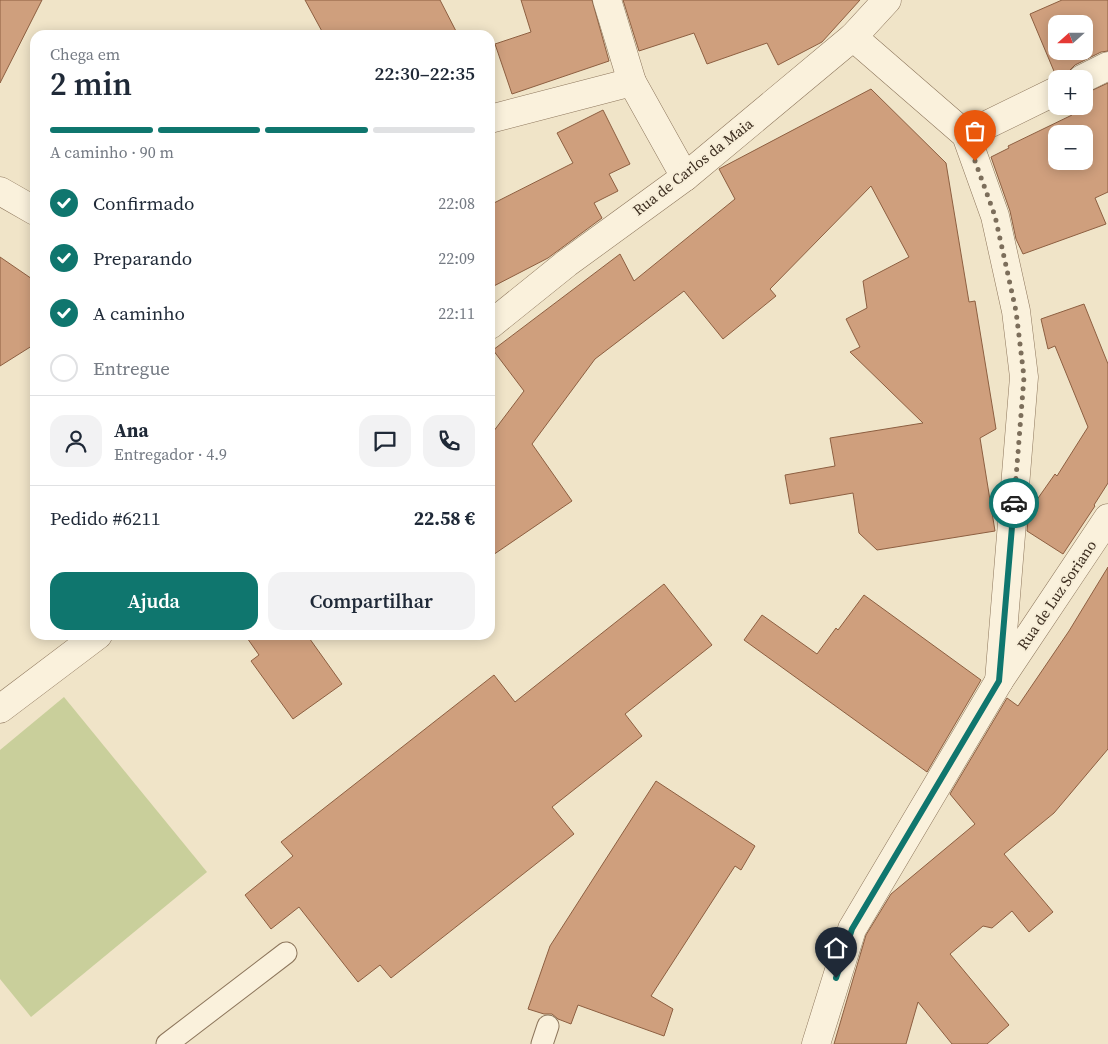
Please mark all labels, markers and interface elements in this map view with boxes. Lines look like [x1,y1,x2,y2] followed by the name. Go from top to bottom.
[1048,15,1092,60] north arrow
[1048,15,1093,170] map controls
[50,43,120,65] text: Chega em
[375,60,475,86] text: 22:30–22:35
[50,62,132,106] text: 2 min
[1048,70,1093,115] button: +
[954,110,996,161] pin
[628,113,758,220] street label: Rua de Carlos da Maia
[961,117,989,145] icon: bag
[1048,125,1093,170] button: −
[50,141,174,163] text: A caminho · 90 m
[50,189,78,217] icon: check
[93,190,195,216] text: Confirmado
[438,192,475,214] text: 22:08
[50,244,78,272] icon: check
[93,245,192,271] text: Preparando
[438,247,475,269] text: 22:09
[50,299,78,327] icon: check
[93,300,185,326] text: A caminho
[438,302,475,324] text: 22:11
[93,355,170,381] text: Entregue
[50,415,102,467] button: person
[359,415,411,467] button: chat
[423,415,475,467] button: phone
[114,417,148,443] text: Ana
[114,443,227,465] text: Entregador · 4.9
[989,478,1039,528] courier
[1000,489,1028,517] icon: car
[50,505,161,531] text: Pedido #6211
[414,505,475,531] text: 22.58 €
[1012,536,1101,654] street label: Rua de Luz Soriano
[50,572,258,630] button: Ajuda
[268,572,475,630] button: Compartilhar
[815,927,857,978] pin
[822,934,850,962] icon: home

